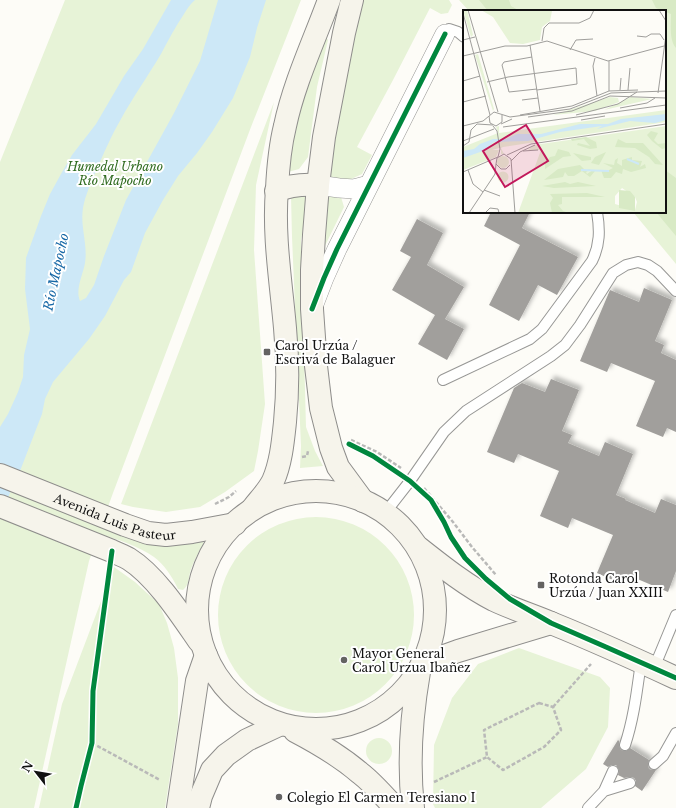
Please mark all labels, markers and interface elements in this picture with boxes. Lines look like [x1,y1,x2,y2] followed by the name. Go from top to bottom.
[463,10,666,213] inset map
[66,159,163,188] park label: Humedal Urbano Río Mapocho
[39,231,73,313] water label: Río Mapocho
[275,338,395,367] place label: Carol Urzúa / Escrivá de Balaguer
[262,347,272,357] marker: Carol Urzúa / Escrivá de Balaguer
[51,490,177,543] street label: Avenida Luis Pasteur
[549,571,663,600] place label: Rotonda Carol Urzúa / Juan XXIII
[536,580,546,590] marker: Rotonda Carol Urzúa / Juan XXIII
[352,646,471,675] place label: Mayor General Carol Urzua Ibañez
[339,655,349,665] marker: Mayor General Carol Urzua Ibañez
[16,752,56,792] north arrow
[19,758,36,775] text: N
[287,790,475,805] place label: Colegio El Carmen Teresiano I
[274,792,284,802] marker: Colegio El Carmen Teresiano I

